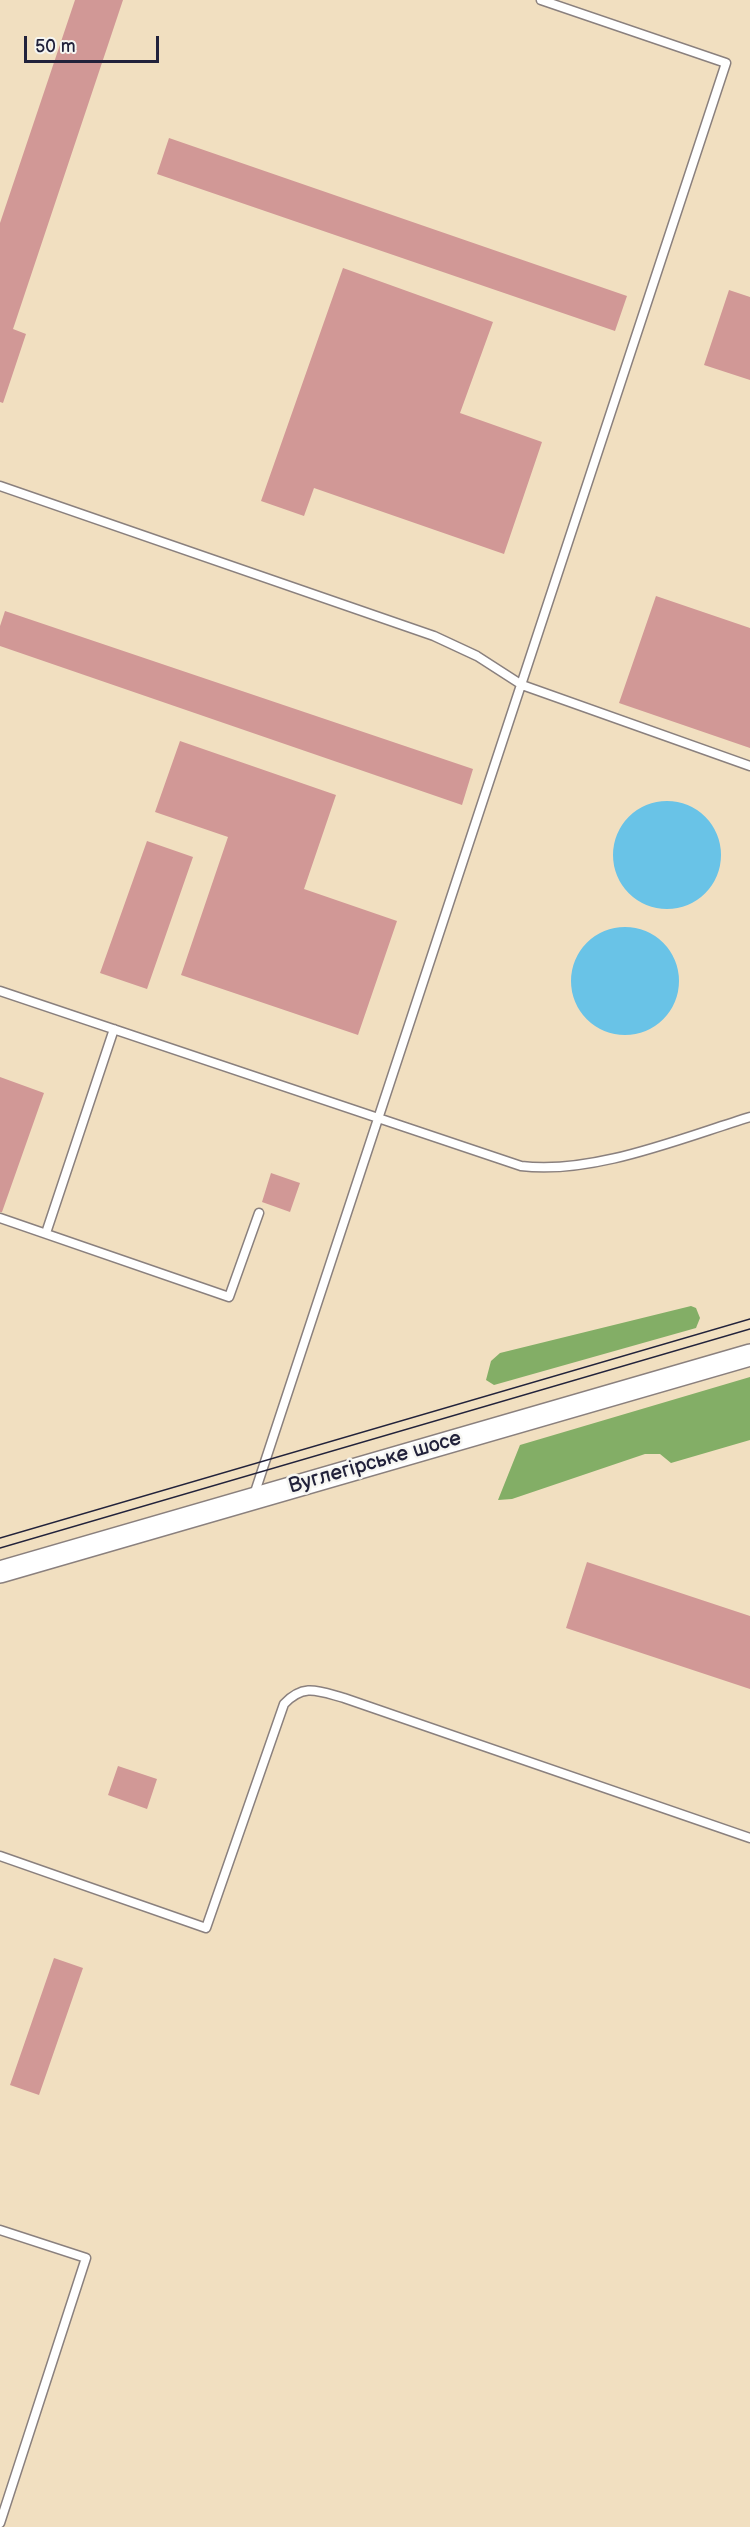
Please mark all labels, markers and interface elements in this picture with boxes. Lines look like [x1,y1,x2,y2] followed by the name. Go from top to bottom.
[27,24,162,62] scale bar
[35,36,76,57] text: 50 m
[286,1426,464,1500] street label: Вуглегірське шосе

